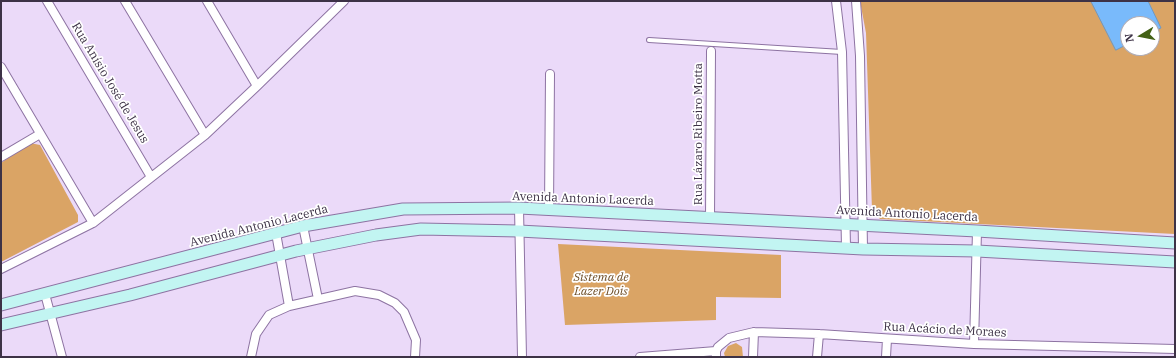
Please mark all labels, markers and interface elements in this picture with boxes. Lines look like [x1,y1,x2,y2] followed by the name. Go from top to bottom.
[1120,16,1160,56] north arrow
[68,20,152,146] street label: Rua Anísio José de Jesus
[1122,32,1137,43] text: N
[692,63,706,205] street label: Rua Lázaro Ribeiro Motta
[512,189,654,209] street label: Avenida Antonio Lacerda
[188,202,330,250] street label: Avenida Antonio Lacerda
[836,203,978,225] street label: Avenida Antonio Lacerda
[573,271,629,299] park label: Sistema de Lazer Dois
[883,320,1007,340] street label: Rua Acácio de Moraes

